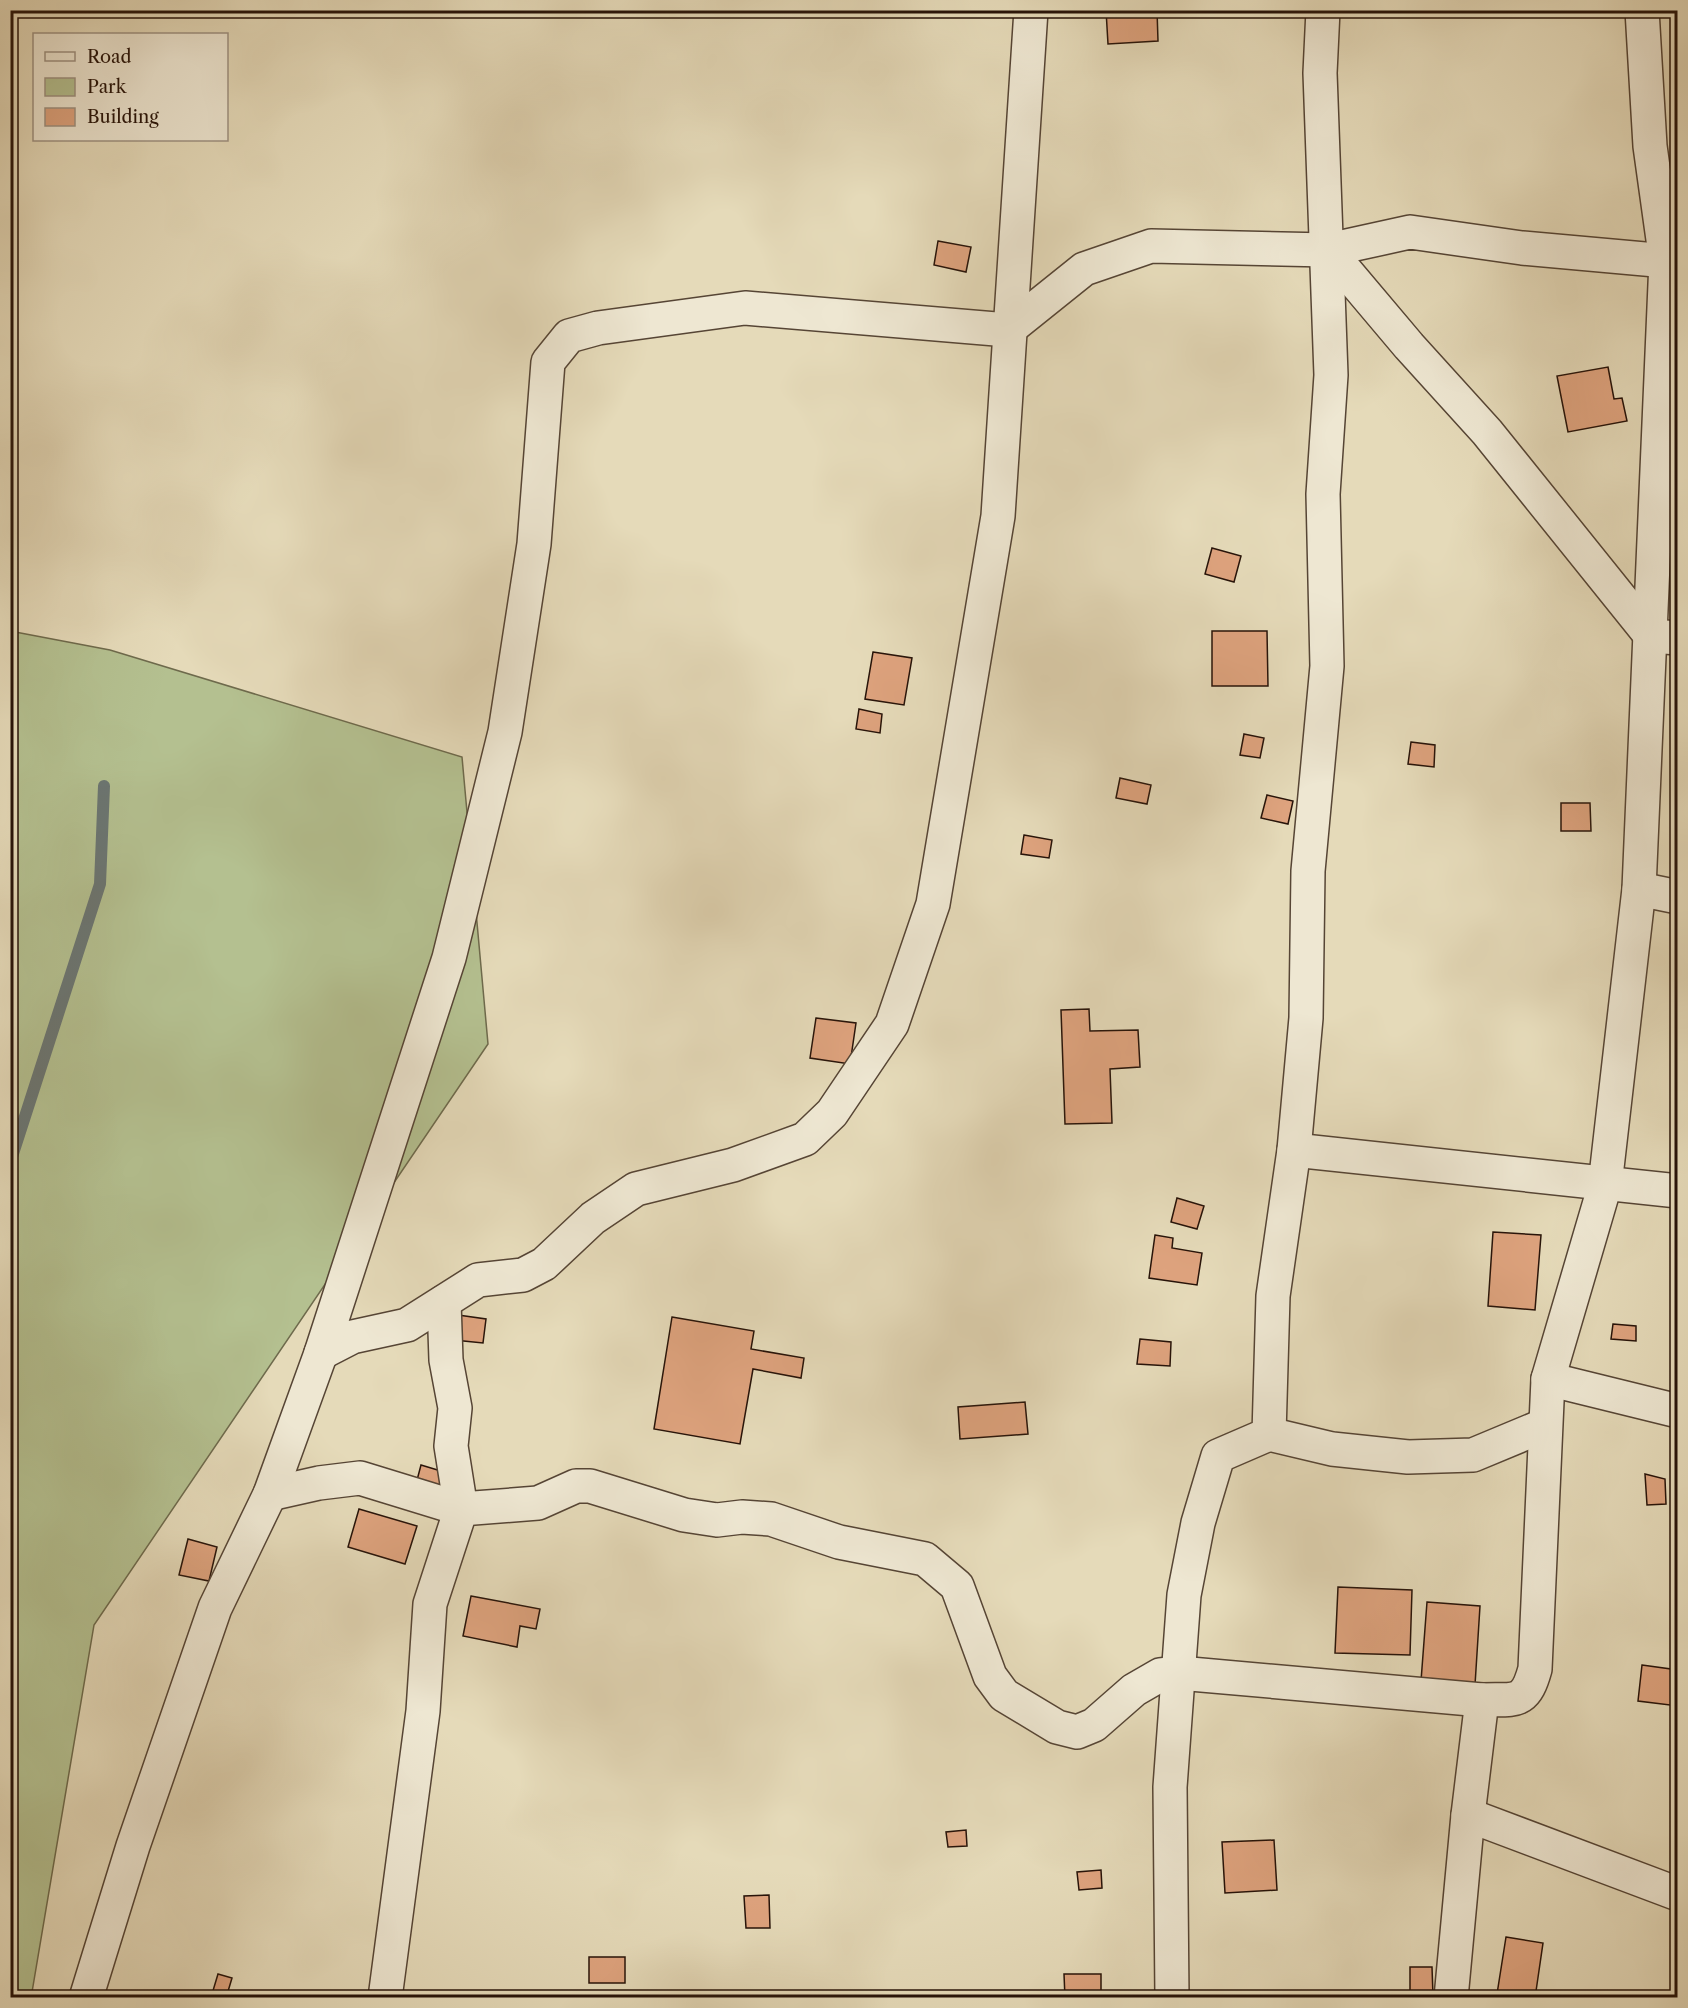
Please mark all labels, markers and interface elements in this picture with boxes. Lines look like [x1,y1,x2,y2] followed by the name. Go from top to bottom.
[33,33,228,141] legend
[87,46,132,68] text: Road
[87,76,128,98] text: Park
[87,106,159,128] text: Building

